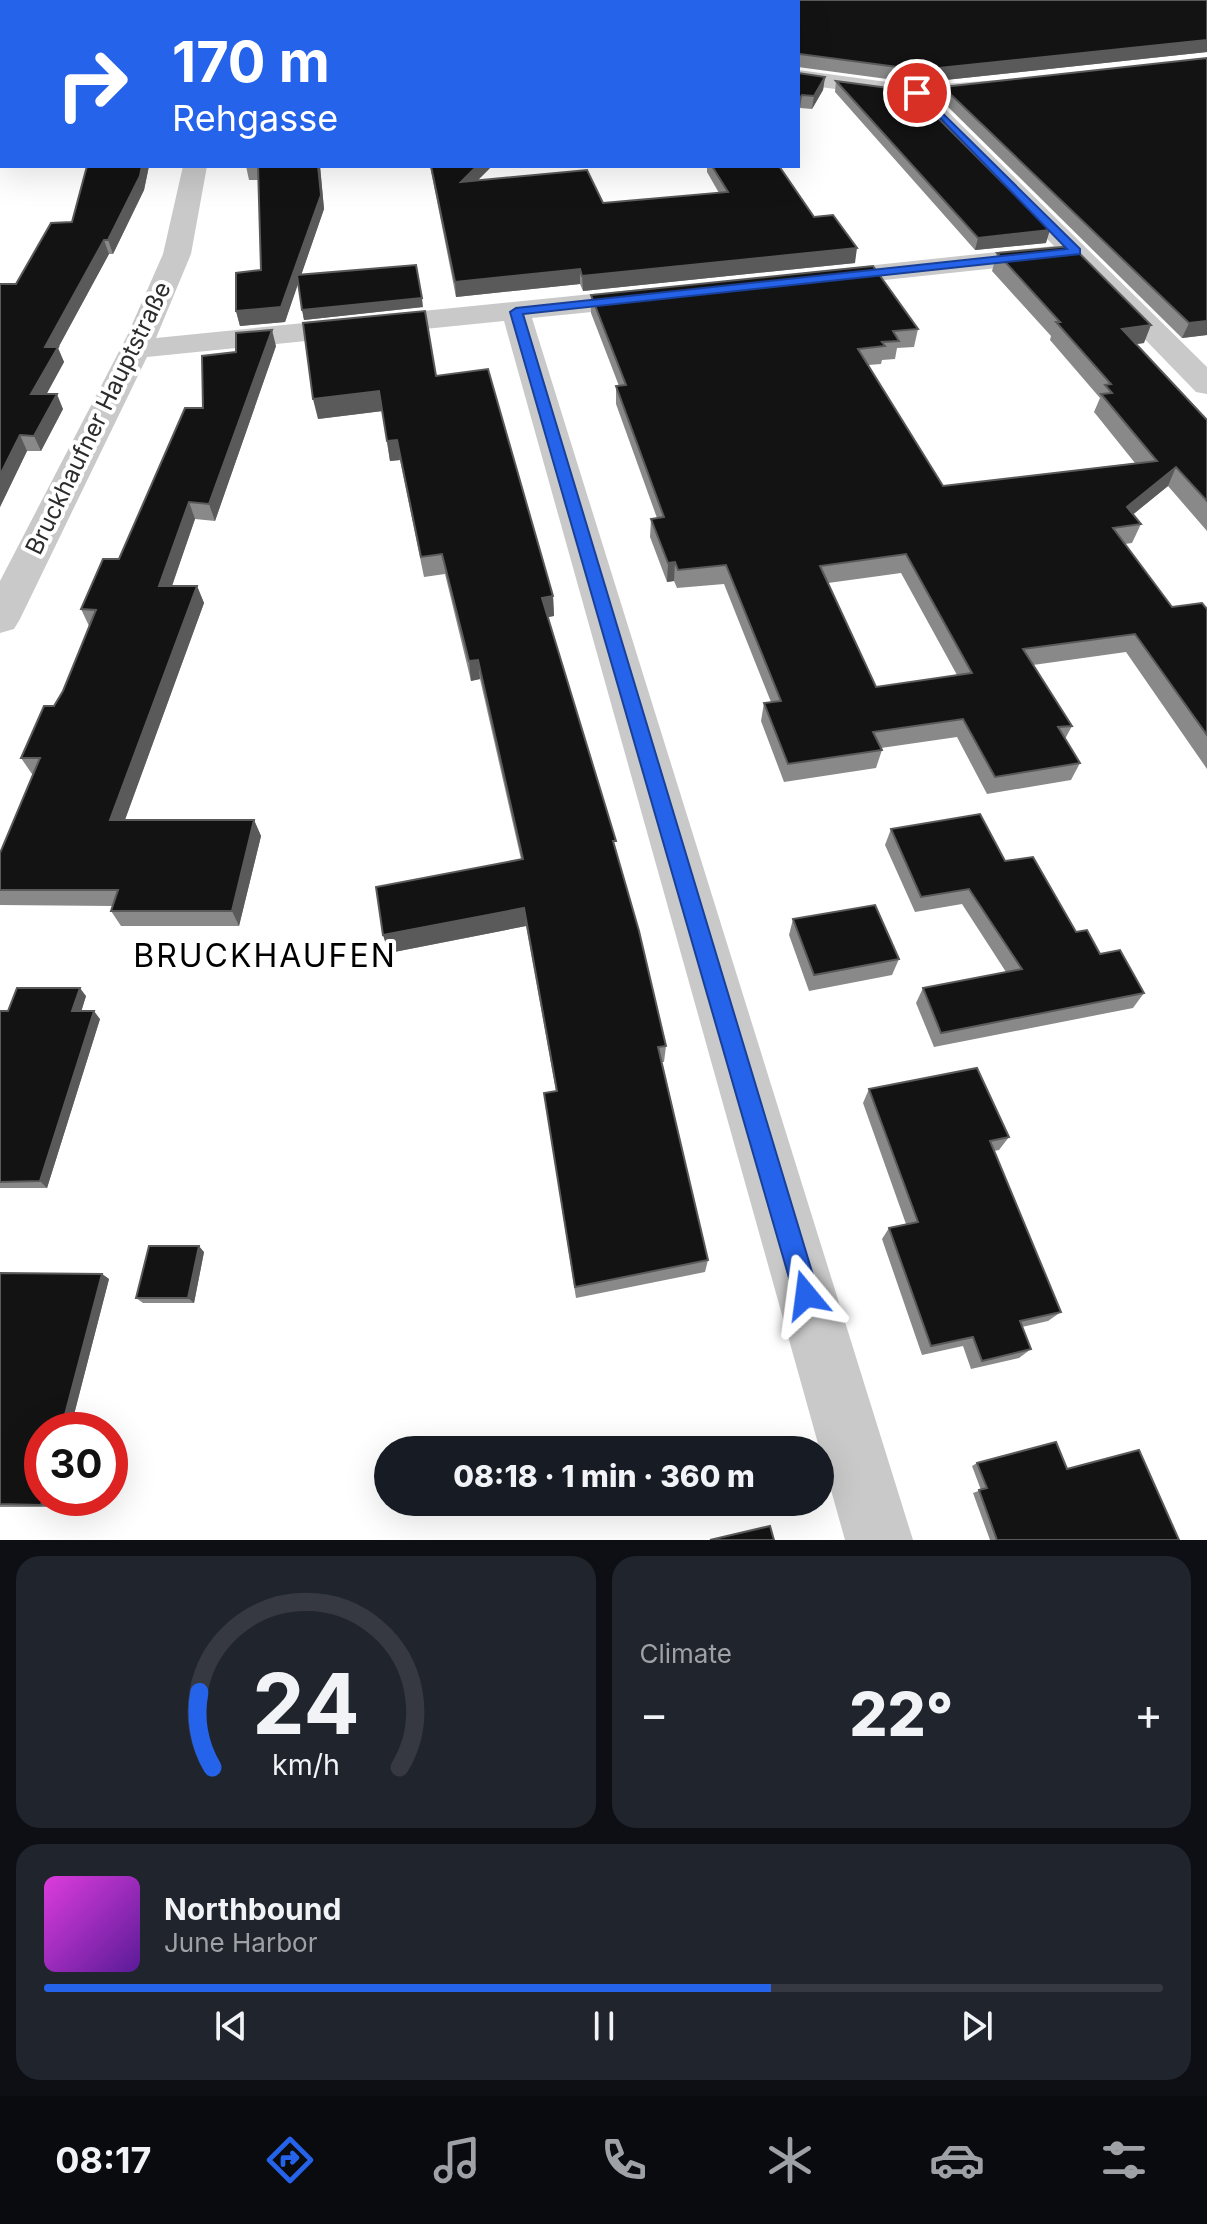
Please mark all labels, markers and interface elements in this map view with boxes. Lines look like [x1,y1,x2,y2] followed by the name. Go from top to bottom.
[172,28,330,96] text: 170 m
[40,32,144,136] icon: right
[883,59,951,127] pin
[895,71,939,115] icon: arrive
[172,96,338,140] text: Rehgasse
[19,277,177,559] street label: Bruckhaufner Hauptstraße
[133,936,397,975] district label: BRUCKHAUFEN
[764,1253,848,1337] position arrow
[24,1412,128,1516] speed limit sign: 30
[453,1458,755,1494] text: 08:18 · 1 min · 360 m
[640,1638,732,1669] text: Climate
[252,1653,359,1754] text: 24
[849,1678,953,1750] text: 22°
[640,1687,669,1741] text: −
[1134,1687,1163,1741] text: +
[272,1747,340,1782] text: km/h
[164,1891,341,1927] text: Northbound
[164,1927,317,1958] text: June Harbor
[209,2004,253,2048] icon: previous
[582,2004,626,2048] icon: pause
[955,2004,999,2048] icon: next
[262,2132,318,2188] icon: directions
[429,2132,485,2188] icon: music
[596,2132,652,2188] icon: phone
[762,2132,818,2188] icon: climate
[929,2132,985,2188] icon: car
[1096,2132,1152,2188] icon: filters
[55,2138,152,2182] text: 08:17

